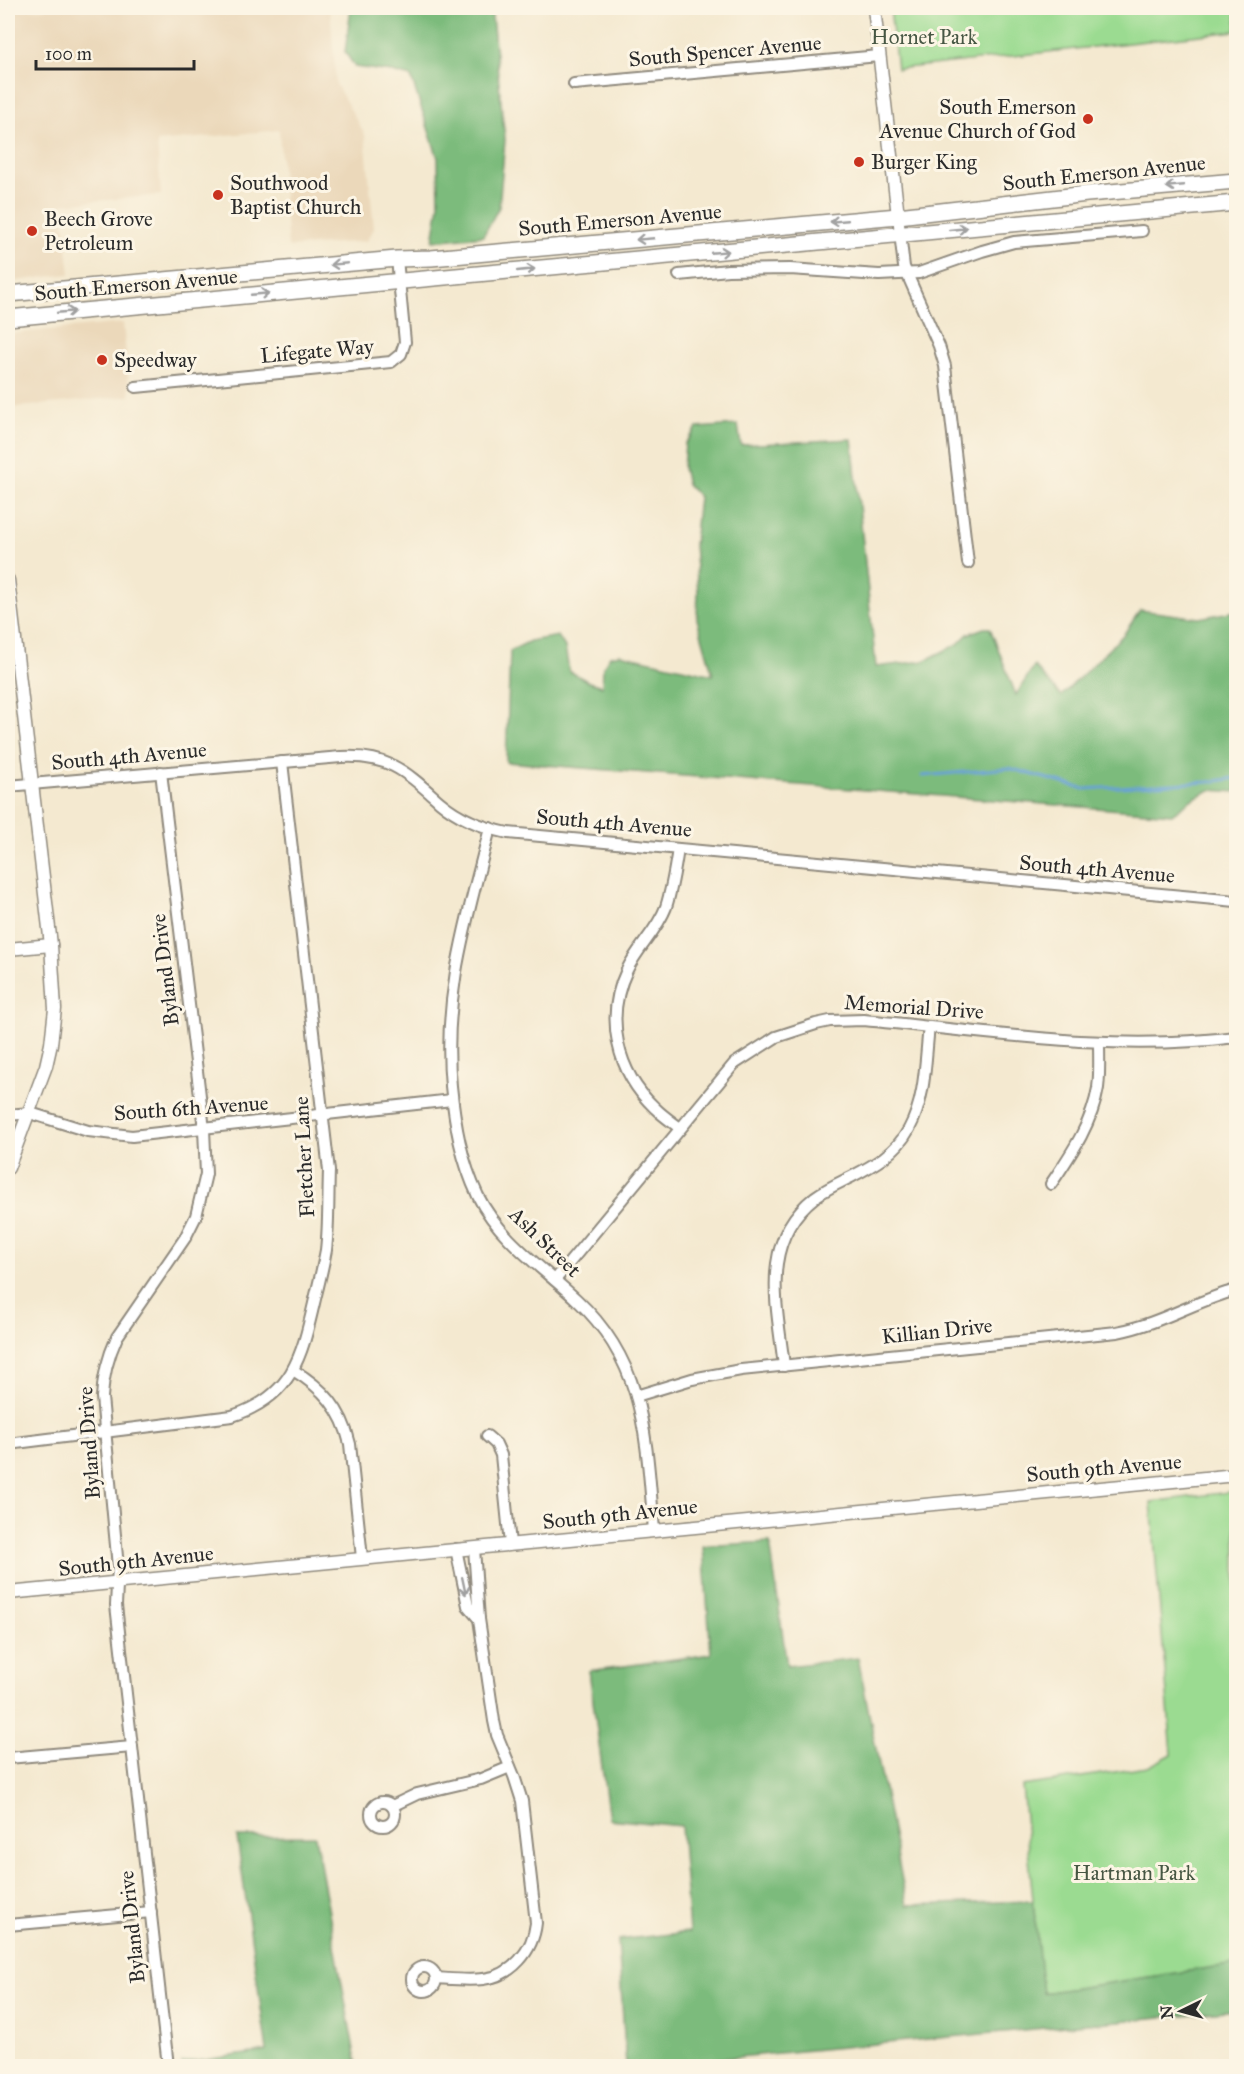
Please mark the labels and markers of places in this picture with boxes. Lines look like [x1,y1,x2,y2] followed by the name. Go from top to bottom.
[879,94,1076,144] place label: South Emerson Avenue Church of God
[1081,112,1095,126] marker: South Emerson Avenue Church of God
[871,149,977,175] place label: Burger King
[852,155,866,169] marker: Burger King
[230,170,362,220] place label: Southwood Baptist Church
[211,188,225,202] marker: Southwood Baptist Church
[44,206,153,256] place label: Beech Grove Petroleum
[25,224,39,238] marker: Beech Grove Petroleum
[114,347,198,373] place label: Speedway
[95,353,109,367] marker: Speedway

